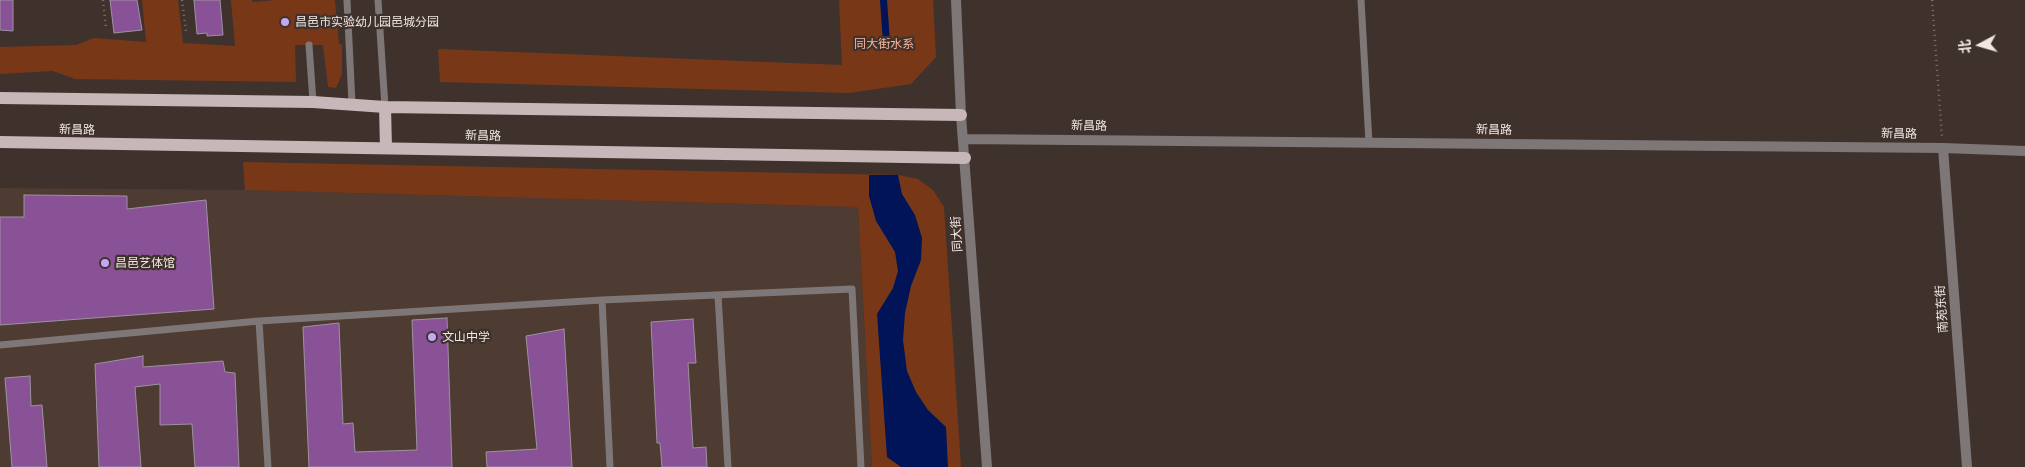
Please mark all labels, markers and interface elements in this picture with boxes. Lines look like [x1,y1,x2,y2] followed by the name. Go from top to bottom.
[295,15,439,29] place label: 昌邑市实验幼儿园邑城分园
[279,16,291,28] marker: 昌邑市实验幼儿园邑城分园
[1955,20,2005,70] north arrow
[854,37,914,51] park label: 同大街水系
[1956,39,1974,54] text: 北
[1071,118,1107,134] street label: 新昌路
[59,122,95,138] street label: 新昌路
[1476,122,1512,138] street label: 新昌路
[1881,126,1917,142] street label: 新昌路
[465,128,501,144] street label: 新昌路
[949,216,965,252] street label: 同大街
[115,256,175,270] place label: 昌邑艺体馆
[99,257,111,269] marker: 昌邑艺体馆
[1933,285,1951,333] street label: 南苑东街
[442,330,490,344] place label: 文山中学
[426,331,438,343] marker: 文山中学

